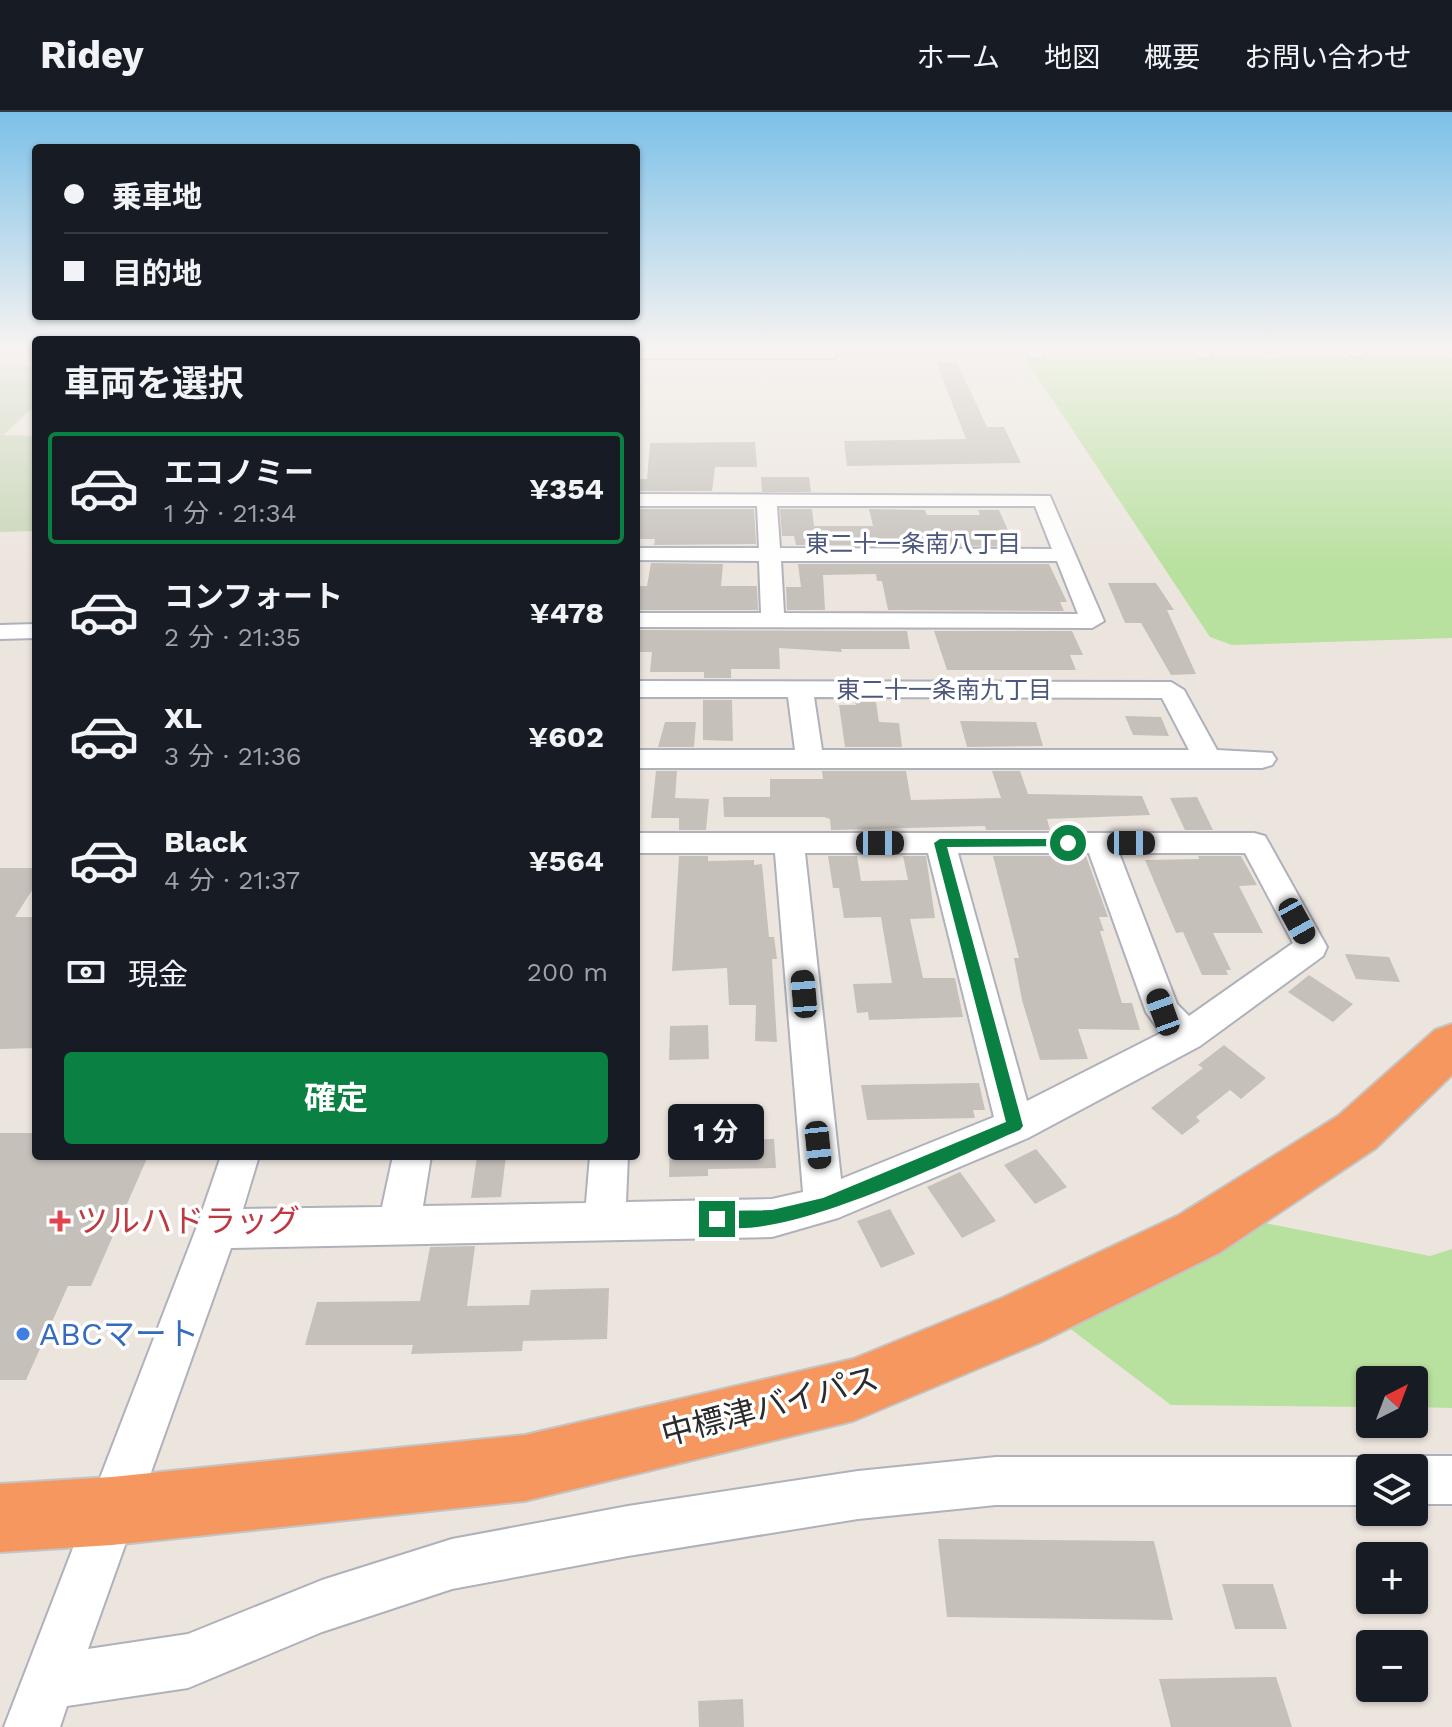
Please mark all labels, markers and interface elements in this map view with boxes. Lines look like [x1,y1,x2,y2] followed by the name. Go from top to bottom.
[40,33,144,77] text: Ridey
[917,41,1000,74] text: ホーム
[1044,41,1100,74] text: 地図
[1144,41,1200,74] text: 概要
[1244,41,1412,74] text: お問い合わせ
[112,179,202,214] text: 乗車地
[112,256,202,291] text: 目的地
[64,363,244,405] text: 車両を選択
[68,452,140,524] icon: car
[164,455,314,490] text: エコノミー
[529,471,604,506] text: ¥354
[164,498,297,528] text: 1 分 · 21:34
[805,530,1021,558] district label: 東二十一条南八丁目
[68,576,140,648] icon: car
[164,579,343,614] text: コンフォート
[530,595,604,630] text: ¥478
[164,622,301,652] text: 2 分 · 21:35
[836,676,1052,704] district label: 東二十一条南九丁目
[68,700,140,772] icon: car
[164,700,202,735] text: XL
[528,719,604,754] text: ¥602
[164,741,302,771] text: 3 分 · 21:36
[68,824,140,896] icon: car
[164,824,248,859] text: Black
[1050,825,1086,861] route start
[856,831,904,855] car
[1107,831,1155,855] car
[529,843,604,878] text: ¥564
[164,865,300,895] text: 4 分 · 21:37
[1275,894,1319,948] car
[64,950,108,994] icon: cash
[128,957,188,992] text: 現金
[527,957,608,987] text: 200 m
[790,969,818,1019] car
[1144,985,1182,1039] car
[64,1052,608,1144] button: 確定
[669,1103,765,1159] callout: 1 分
[694,1117,738,1147] text: 1 分
[804,1120,832,1170] car
[699,1201,735,1237] route end
[76,1202,300,1240] place label: ツルハドラッグ
[51,1212,69,1230] marker: ツルハドラッグ
[39,1315,199,1353] place label: ABCマート
[14,1325,32,1343] marker: ABCマート
[657,1359,883,1453] street label: 中標津バイパス
[1356,1366,1428,1438] north arrow
[1356,1366,1428,1702] map controls
[1356,1454,1428,1526] button: layers
[1356,1542,1428,1614] button: +
[1356,1630,1428,1702] button: −

